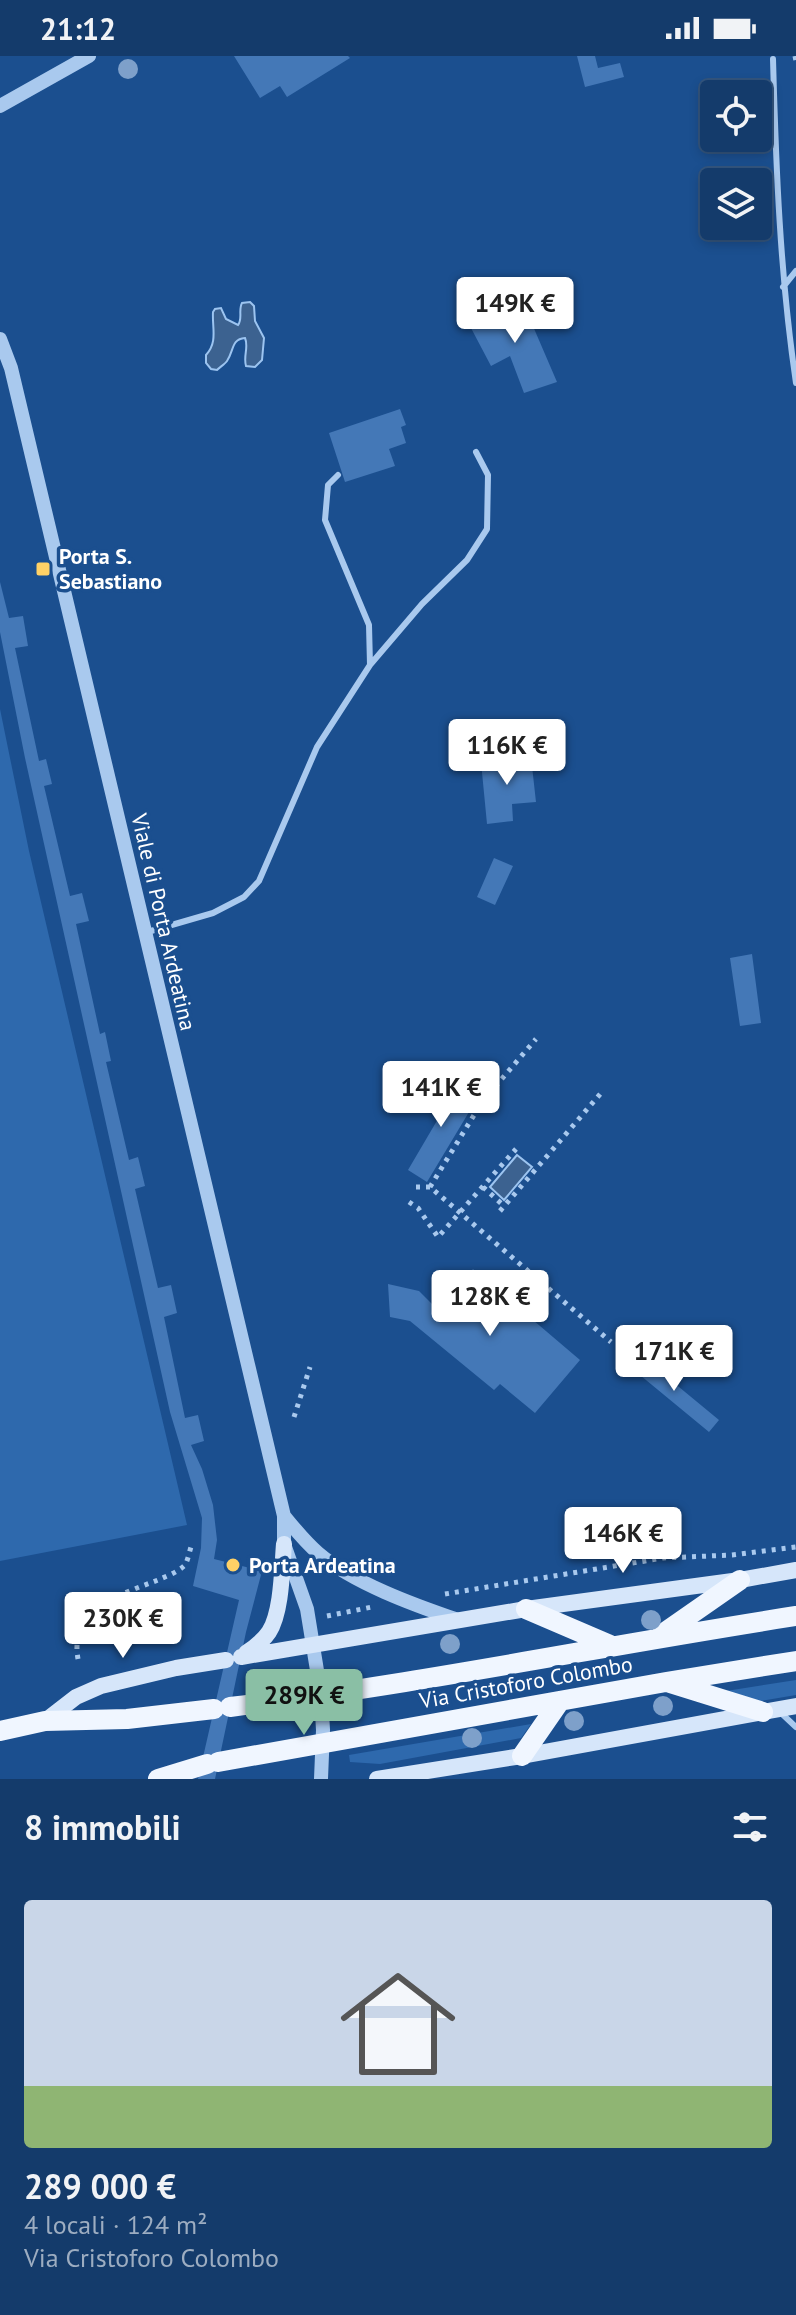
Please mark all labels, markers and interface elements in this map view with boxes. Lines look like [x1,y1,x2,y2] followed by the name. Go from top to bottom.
[40,9,116,48] text: 21:12
[700,80,772,240] map controls
[700,80,772,152] button: locate
[700,168,772,240] button: layers
[450,277,580,345] pin: 149K €
[475,286,555,319] text: 149K €
[59,542,162,595] place label: Porta S. Sebastiano
[34,560,52,578] marker: Porta S. Sebastiano
[442,719,572,787] pin: 116K €
[467,728,547,761] text: 116K €
[125,810,203,1033] street label: Viale di Porta Ardeatina
[376,1061,506,1129] pin: 141K €
[401,1070,481,1103] text: 141K €
[425,1270,555,1338] pin: 128K €
[450,1279,530,1312] text: 128K €
[609,1325,739,1393] pin: 171K €
[634,1334,714,1367] text: 171K €
[558,1507,688,1575] pin: 146K €
[583,1516,663,1549] text: 146K €
[249,1551,396,1579] place label: Porta Ardeatina
[224,1556,242,1574] marker: Porta Ardeatina
[58,1592,188,1660] pin: 230K €
[83,1601,163,1634] text: 230K €
[416,1649,635,1715] street label: Via Cristoforo Colombo
[239,1669,369,1737] pin: 289K €
[264,1678,344,1711] text: 289K €
[24,1805,181,1849] text: 8 immobili
[728,1805,772,1849] icon: filters
[326,1952,470,2096] icon: home
[24,2164,176,2208] text: 289 000 €
[24,2208,207,2241] text: 4 locali · 124 m²
[24,2241,279,2274] text: Via Cristoforo Colombo

